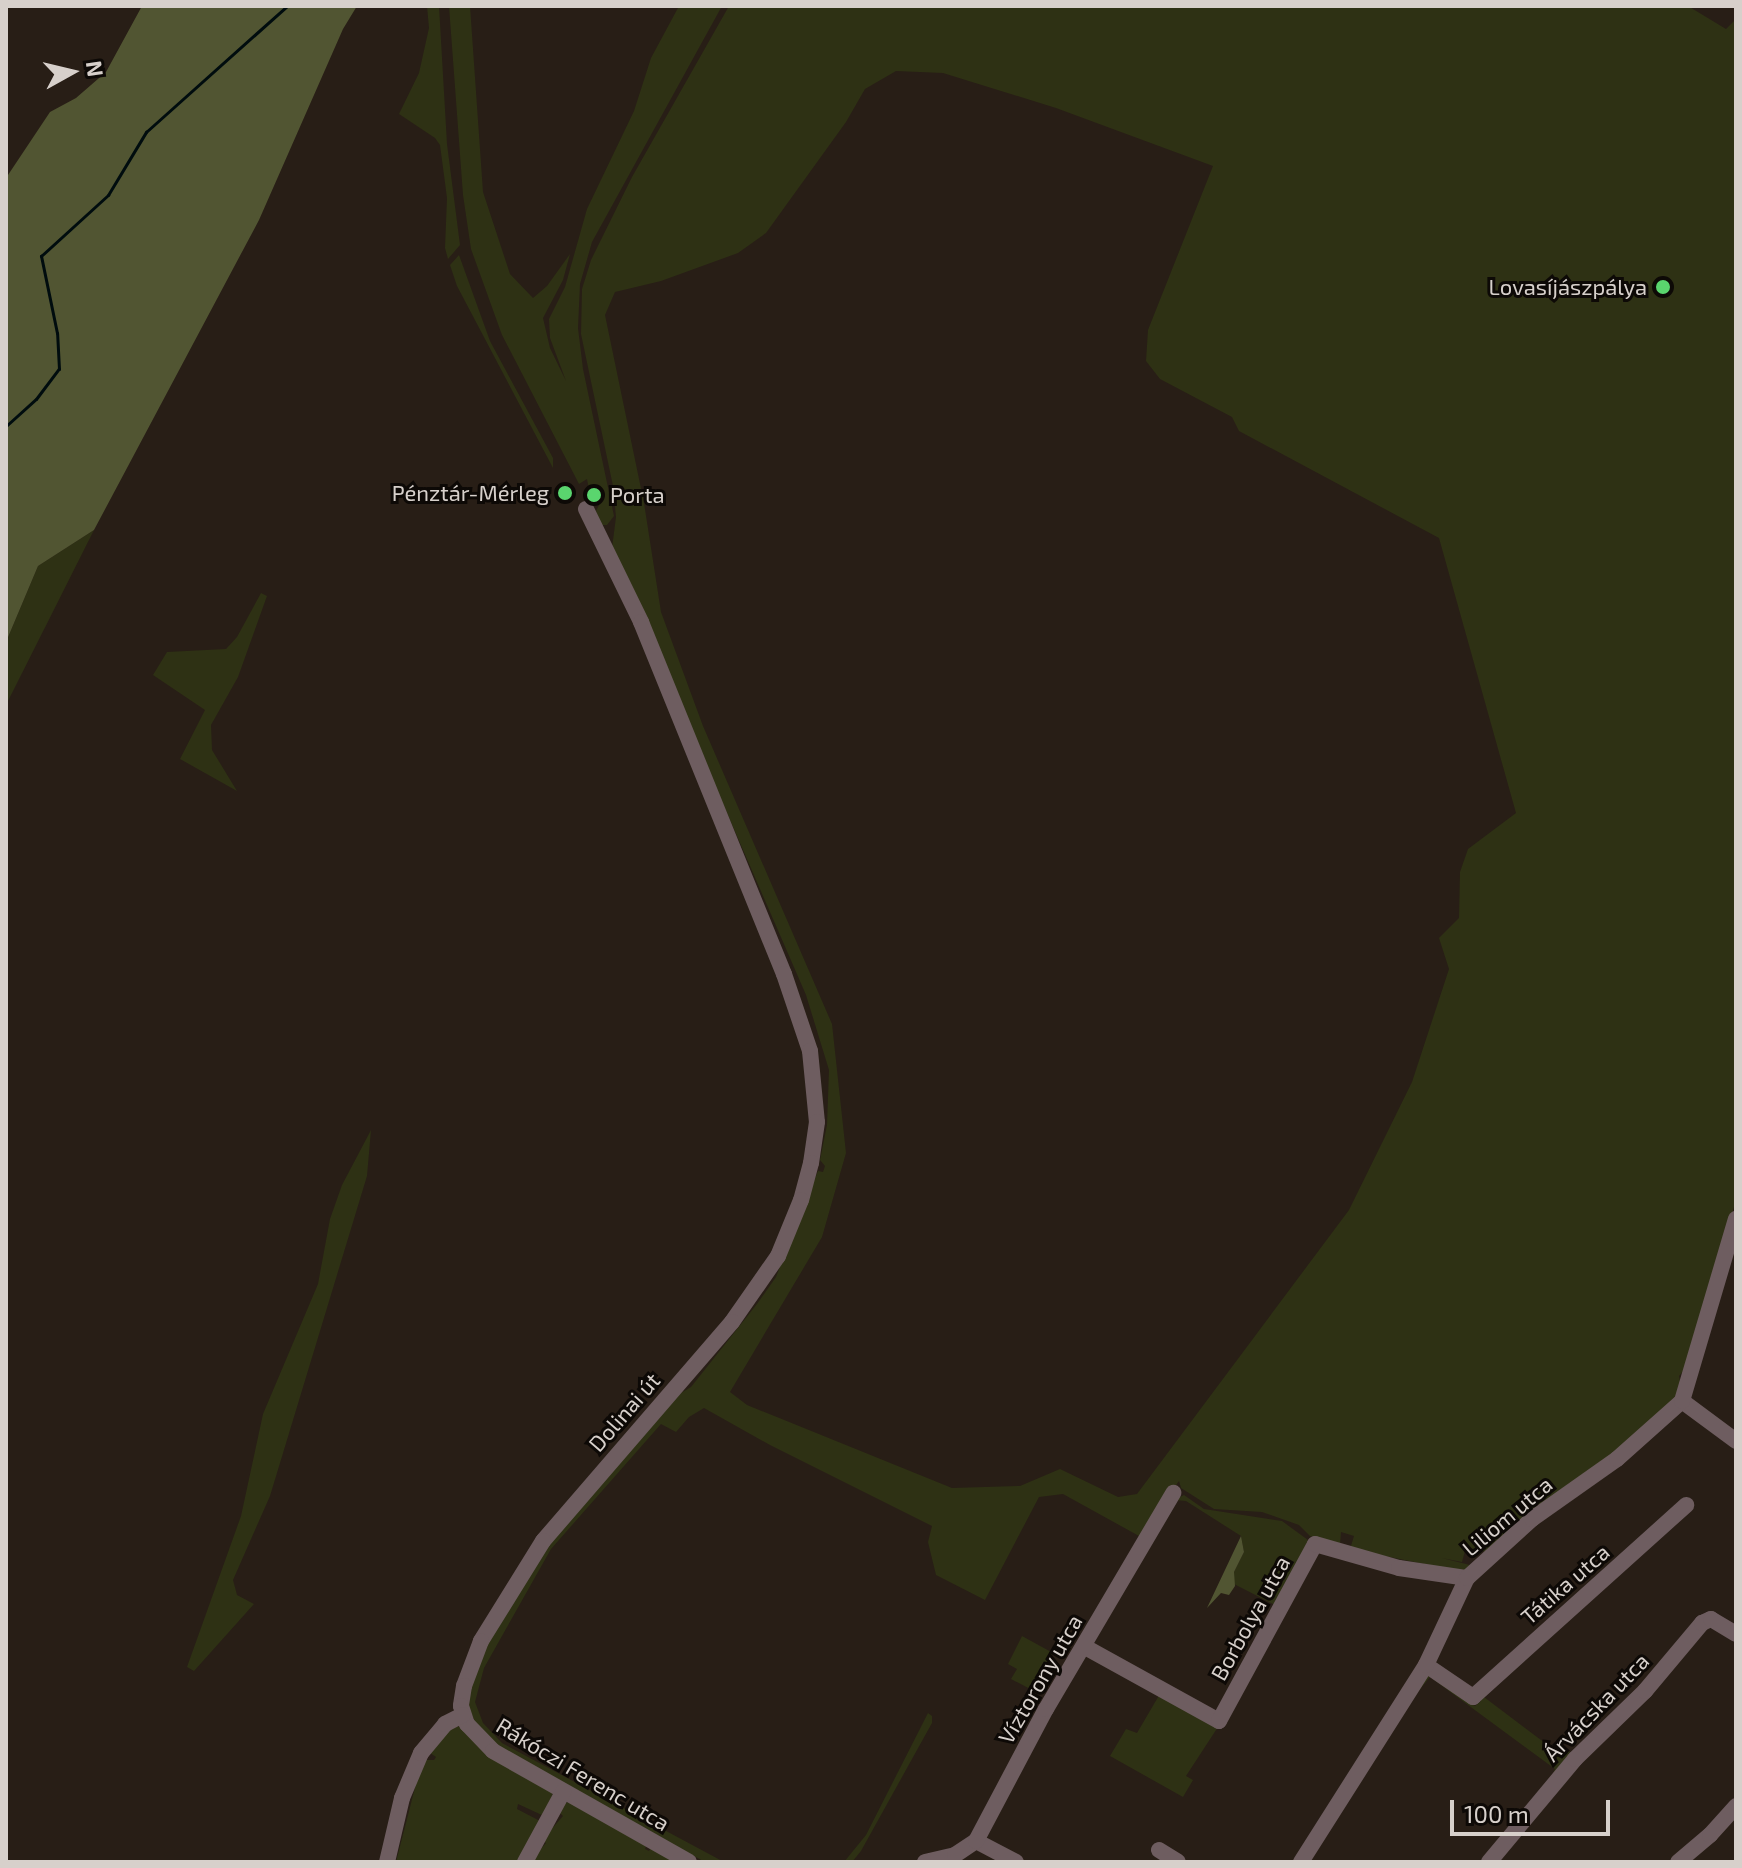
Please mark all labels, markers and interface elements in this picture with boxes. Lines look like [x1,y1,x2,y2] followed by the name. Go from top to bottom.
[32,32,112,112] north arrow
[82,59,110,78] text: N
[1489,274,1647,300] place label: Lovasíjászpálya
[1654,278,1672,296] marker: Lovasíjászpálya
[392,480,549,506] place label: Pénztár-Mérleg
[610,482,665,508] place label: Porta
[556,484,574,502] marker: Pénztár-Mérleg
[585,486,603,504] marker: Porta
[583,1367,665,1457] street label: Dolinai út
[1457,1471,1557,1561] street label: Liliom utca
[1515,1538,1615,1630] street label: Tátika utca
[1205,1551,1295,1685] street label: Borbolya utca
[992,1610,1088,1748] street label: Víztorony utca
[1538,1647,1654,1767] street label: Árvácska utca
[492,1712,674,1836] street label: Rákóczi Ferenc utca
[1454,1784,1614,1834] scale bar
[1464,1799,1529,1828] text: 100 m

